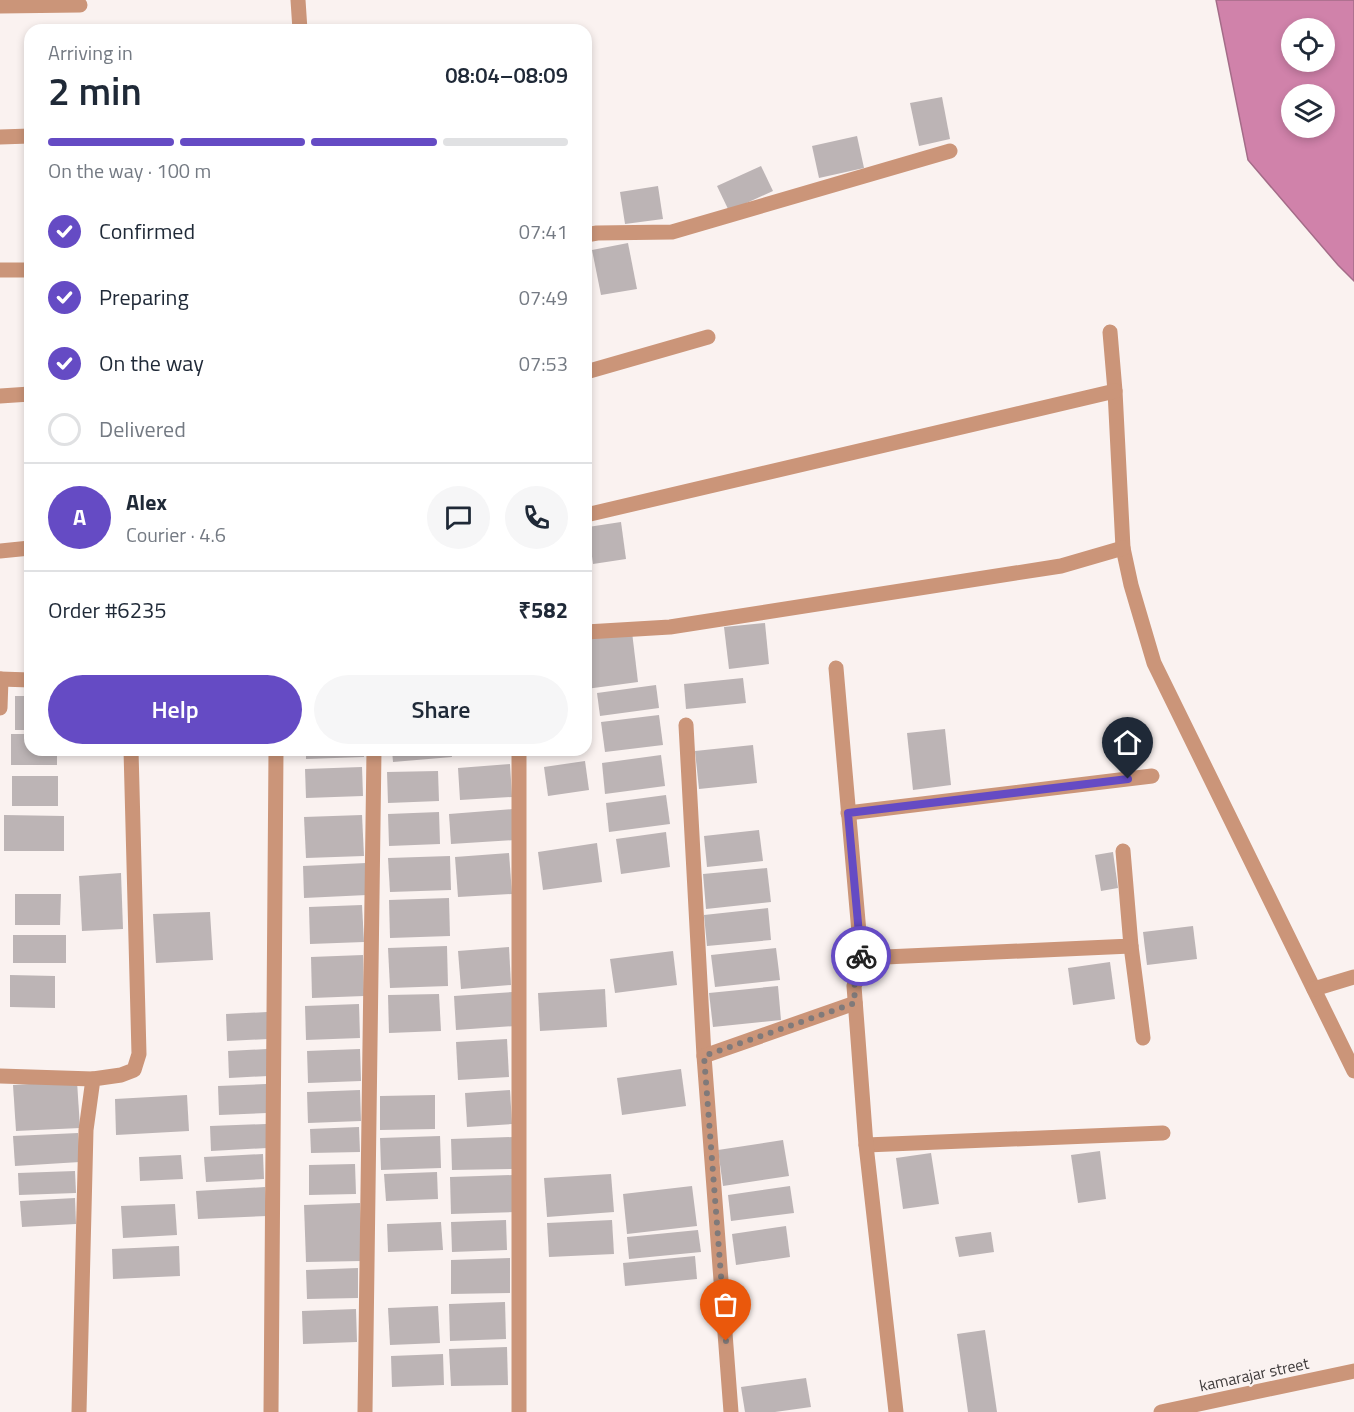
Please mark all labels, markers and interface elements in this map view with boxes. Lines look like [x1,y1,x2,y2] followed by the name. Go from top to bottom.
[1281,18,1335,138] map controls
[1281,18,1335,72] button: locate
[48,37,133,68] text: Arriving in
[445,58,568,92] text: 08:04–08:09
[48,61,142,120] text: 2 min
[1281,84,1335,138] button: layers
[48,155,211,186] text: On the way · 100 m
[99,214,195,248] text: Confirmed
[48,215,81,248] icon: check
[519,216,568,247] text: 07:41
[99,280,189,314] text: Preparing
[48,281,81,314] icon: check
[519,282,568,313] text: 07:49
[99,346,204,380] text: On the way
[48,347,81,380] icon: check
[519,348,568,379] text: 07:53
[99,412,186,446] text: Delivered
[126,485,167,519] text: Alex
[427,486,490,549] button: chat
[505,486,568,549] button: phone
[73,500,86,534] text: A
[126,519,226,550] text: Courier · 4.6
[48,593,167,627] text: Order #6235
[518,593,568,627] text: ₹582
[48,675,302,744] button: Help
[314,675,568,744] button: Share
[1102,717,1153,779] pin
[1111,726,1144,759] icon: home
[831,926,891,986] courier
[845,940,878,973] icon: bike
[700,1279,751,1341] pin
[709,1288,742,1321] icon: bag
[1197,1351,1311,1397] street label: kamarajar street

